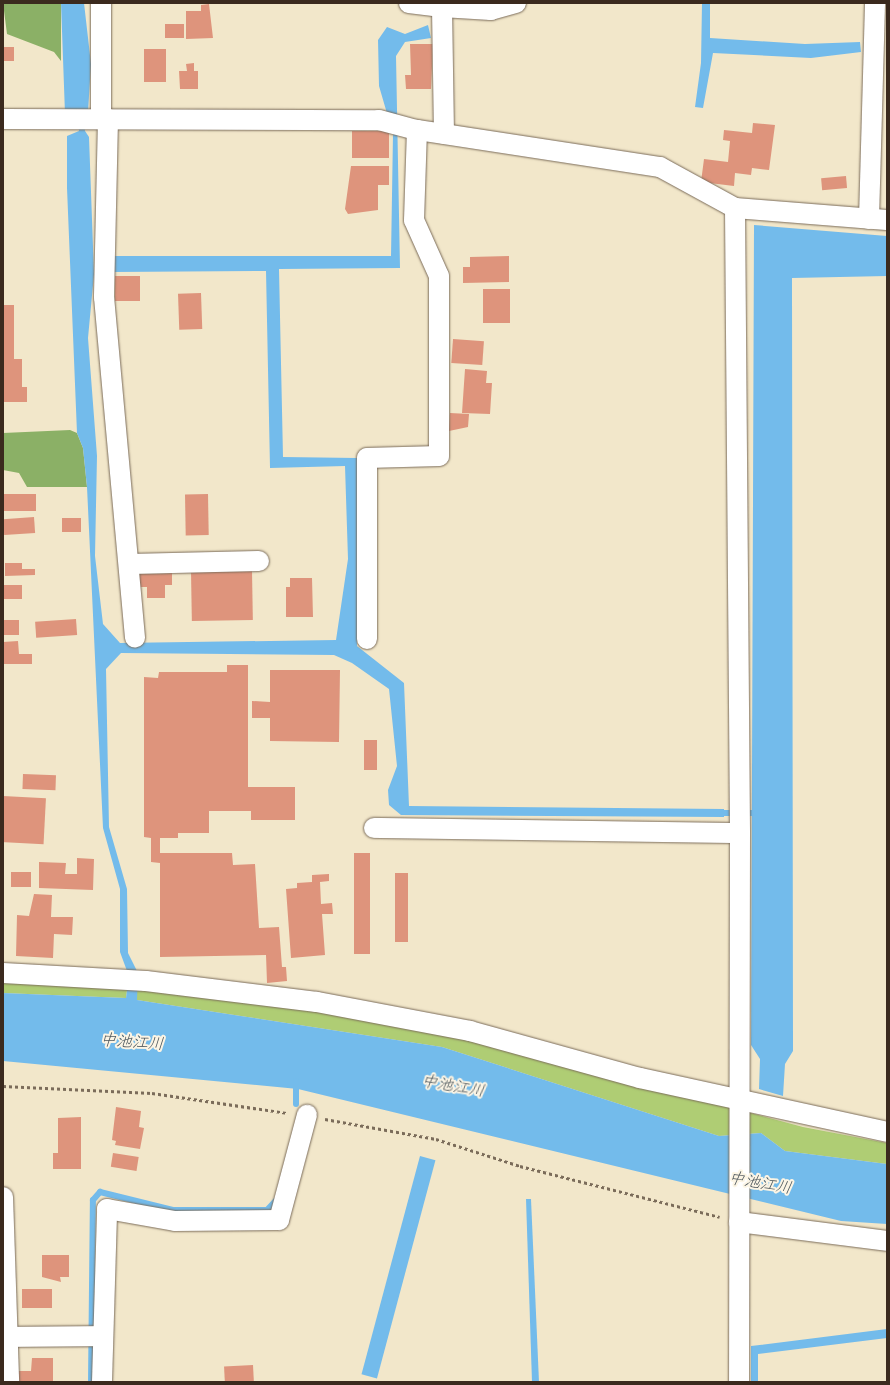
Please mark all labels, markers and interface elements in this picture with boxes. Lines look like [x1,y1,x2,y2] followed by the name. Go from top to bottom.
[99,1030,165,1054] water label: 中池江川
[420,1071,486,1101] water label: 中池江川
[727,1168,793,1198] water label: 中池江川

